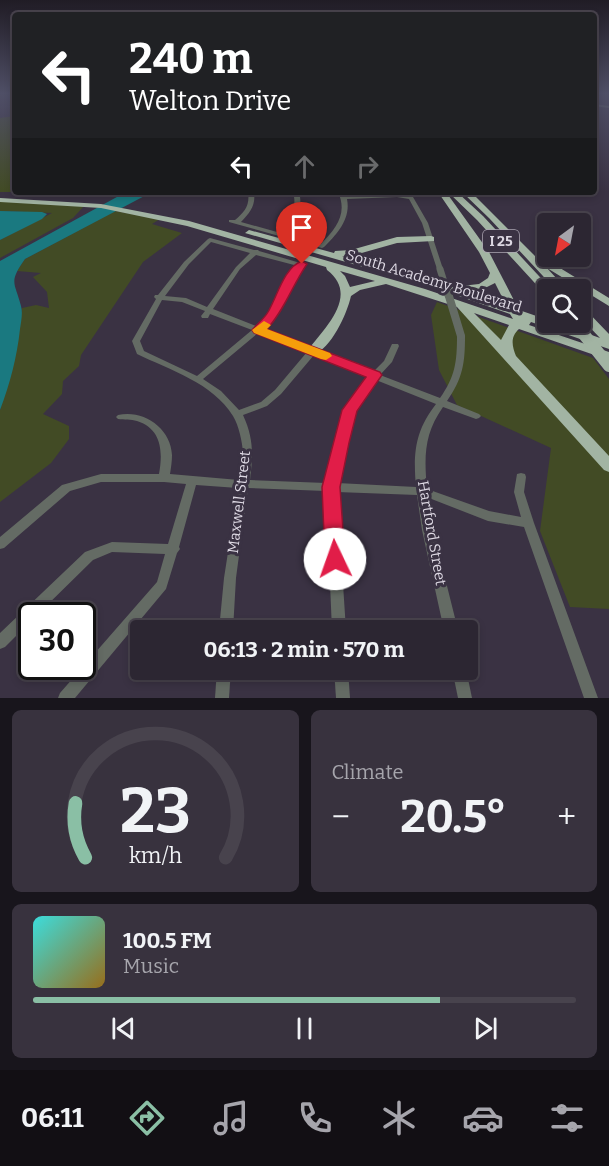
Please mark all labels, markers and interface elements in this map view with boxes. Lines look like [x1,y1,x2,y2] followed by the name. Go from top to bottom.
[129,34,253,84] text: 240 m
[30,36,108,114] icon: left
[129,85,291,117] text: Welton Drive
[225,150,258,183] icon: left
[288,150,321,183] icon: ahead
[351,150,384,183] icon: right
[276,202,327,264] pin
[285,211,318,244] icon: arrive
[537,213,591,267] north arrow
[537,213,591,333] map controls
[483,230,519,252] road number: I 25
[344,246,524,316] street label: South Academy Boulevard
[537,279,591,333] button: search
[224,449,254,554] street label: Maxwell Street
[414,479,450,587] street label: Hartford Street
[303,527,367,591] position arrow
[18,602,96,680] speed limit sign: 30
[204,636,404,663] text: 06:13 · 2 min · 570 m
[332,760,403,784] text: Climate
[120,774,191,849] text: 23
[400,790,507,844] text: 20.5°
[332,797,350,837] text: −
[557,797,576,837] text: +
[129,843,182,869] text: km/h
[123,927,212,954] text: 100.5 FM
[123,954,179,978] text: Music
[107,1012,140,1045] icon: previous
[288,1012,321,1045] icon: pause
[469,1012,502,1045] icon: next
[126,1097,168,1139] icon: directions
[210,1097,252,1139] icon: music
[294,1097,336,1139] icon: phone
[378,1097,420,1139] icon: climate
[462,1097,504,1139] icon: car
[546,1097,588,1139] icon: filters
[21,1102,84,1134] text: 06:11

